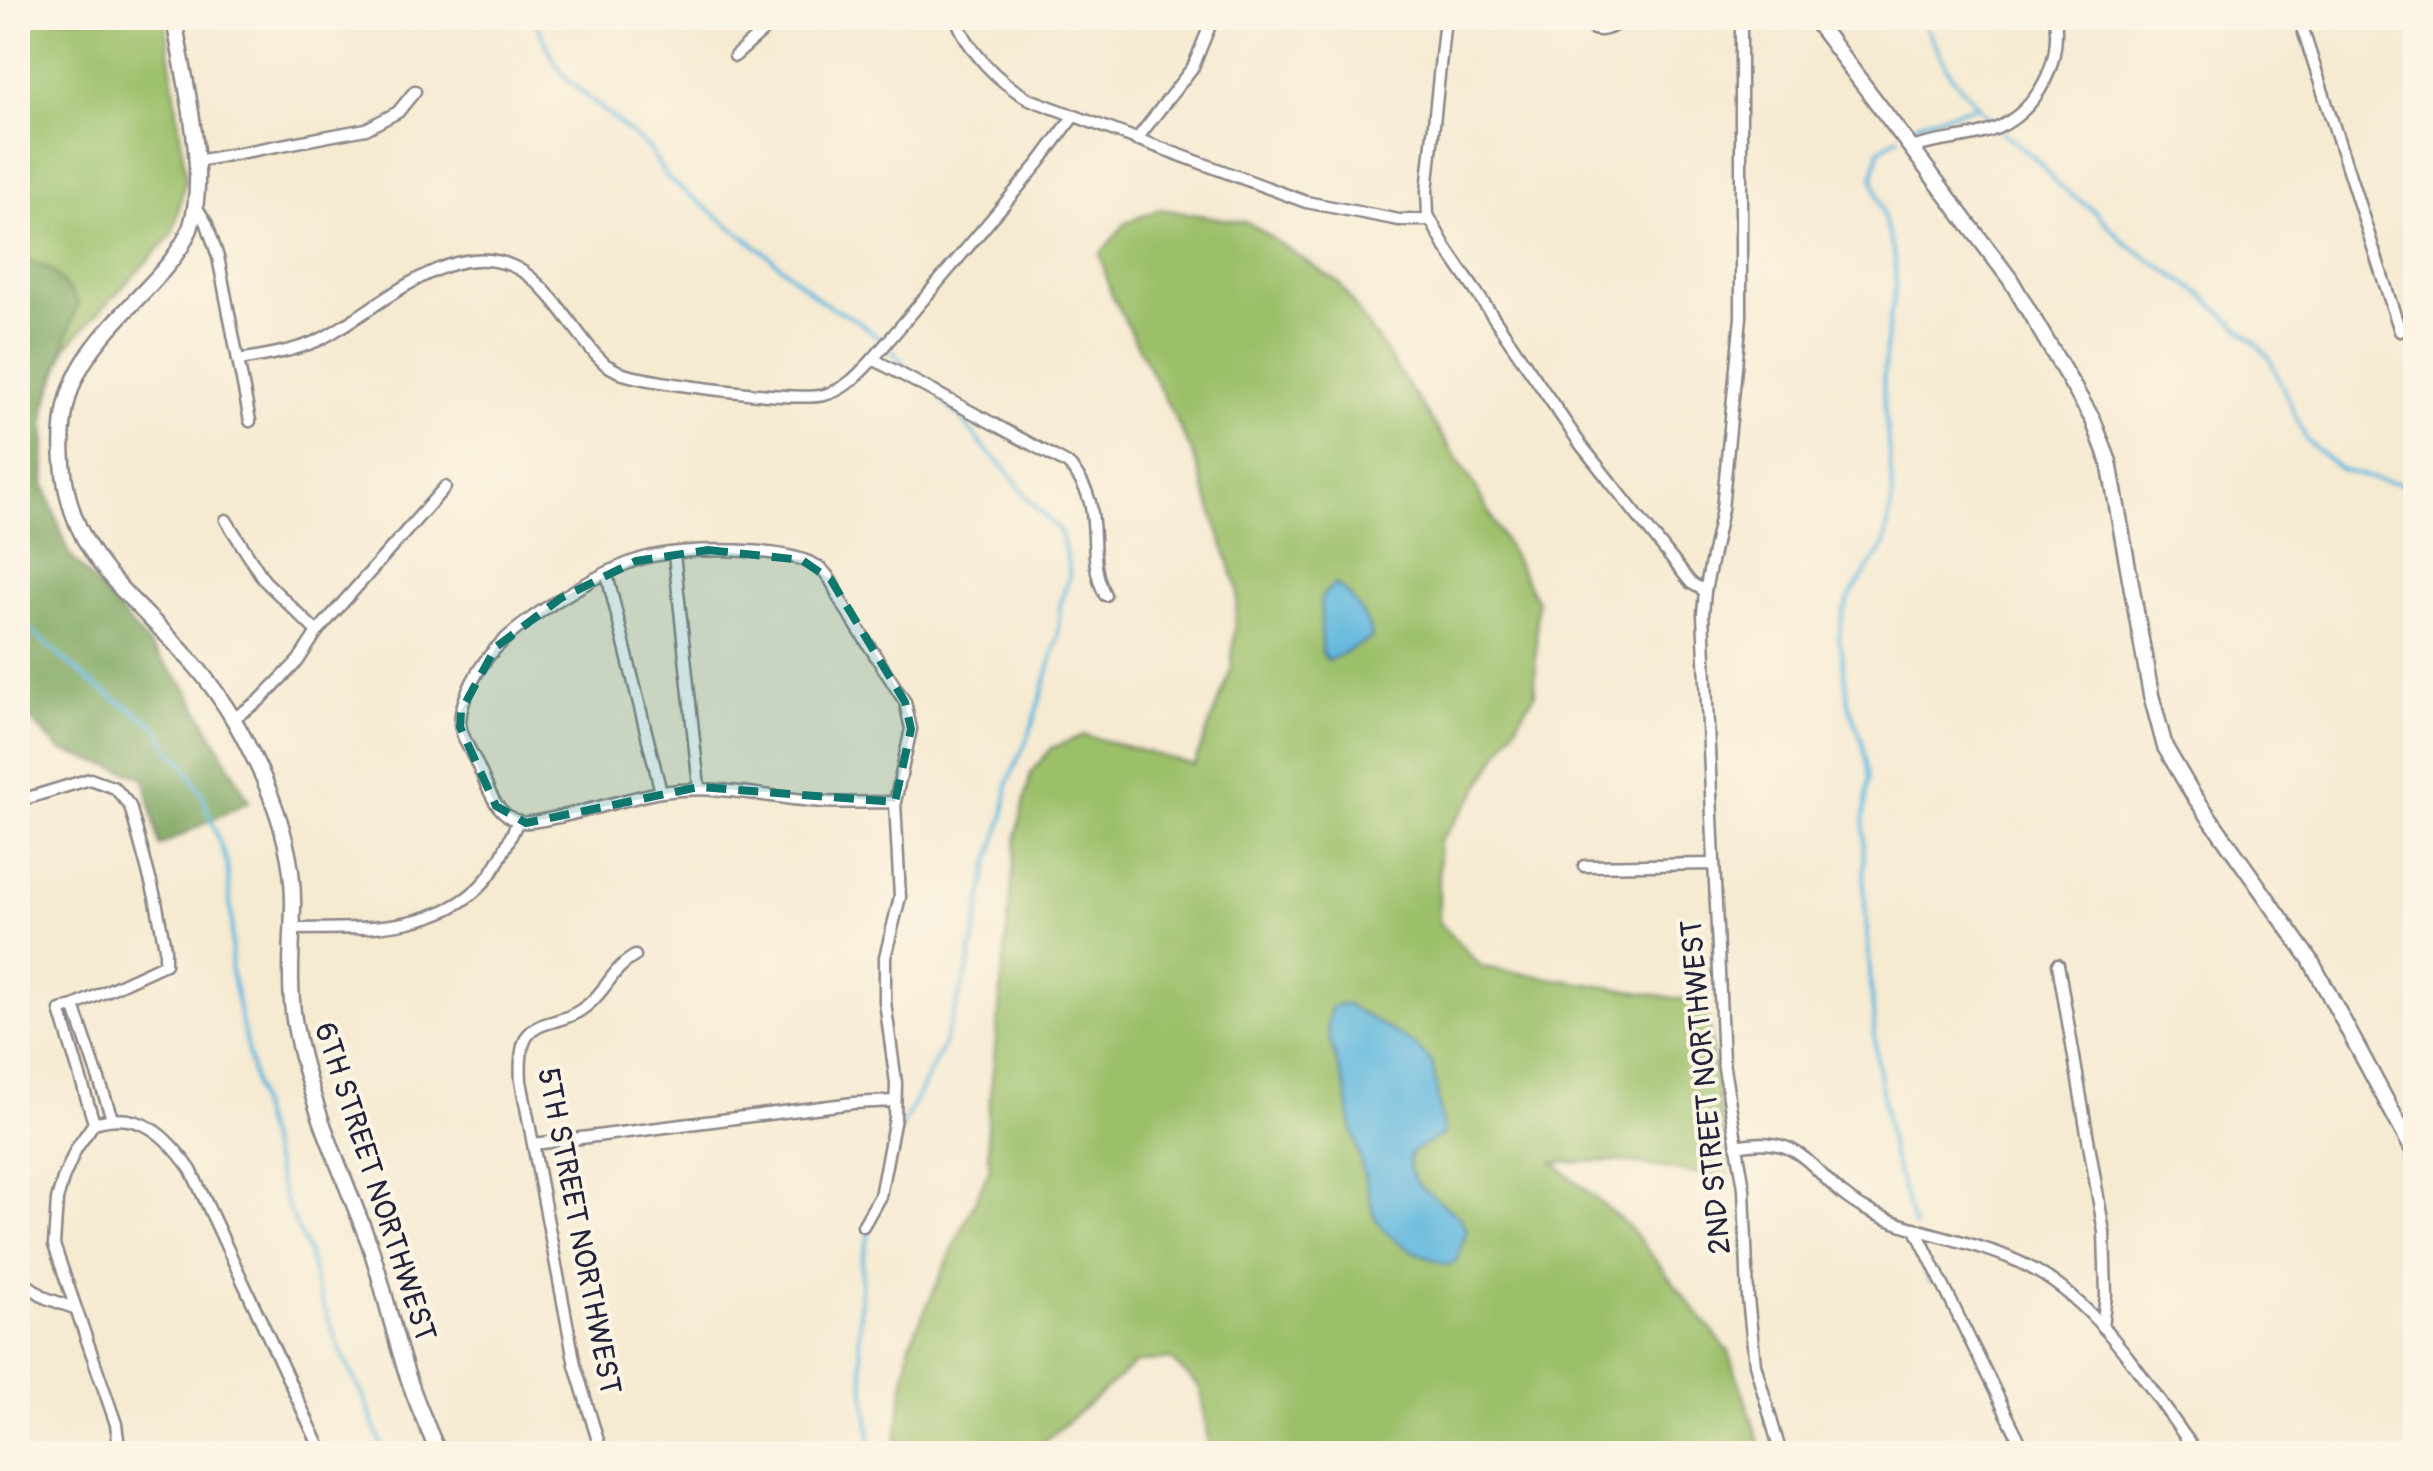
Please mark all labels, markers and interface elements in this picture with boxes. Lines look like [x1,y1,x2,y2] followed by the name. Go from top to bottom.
[1673,918,1739,1256] street label: 2ND STREET NORTHWEST
[306,1018,444,1346] street label: 6TH STREET NORTHWEST
[529,1065,629,1397] street label: 5TH STREET NORTHWEST

